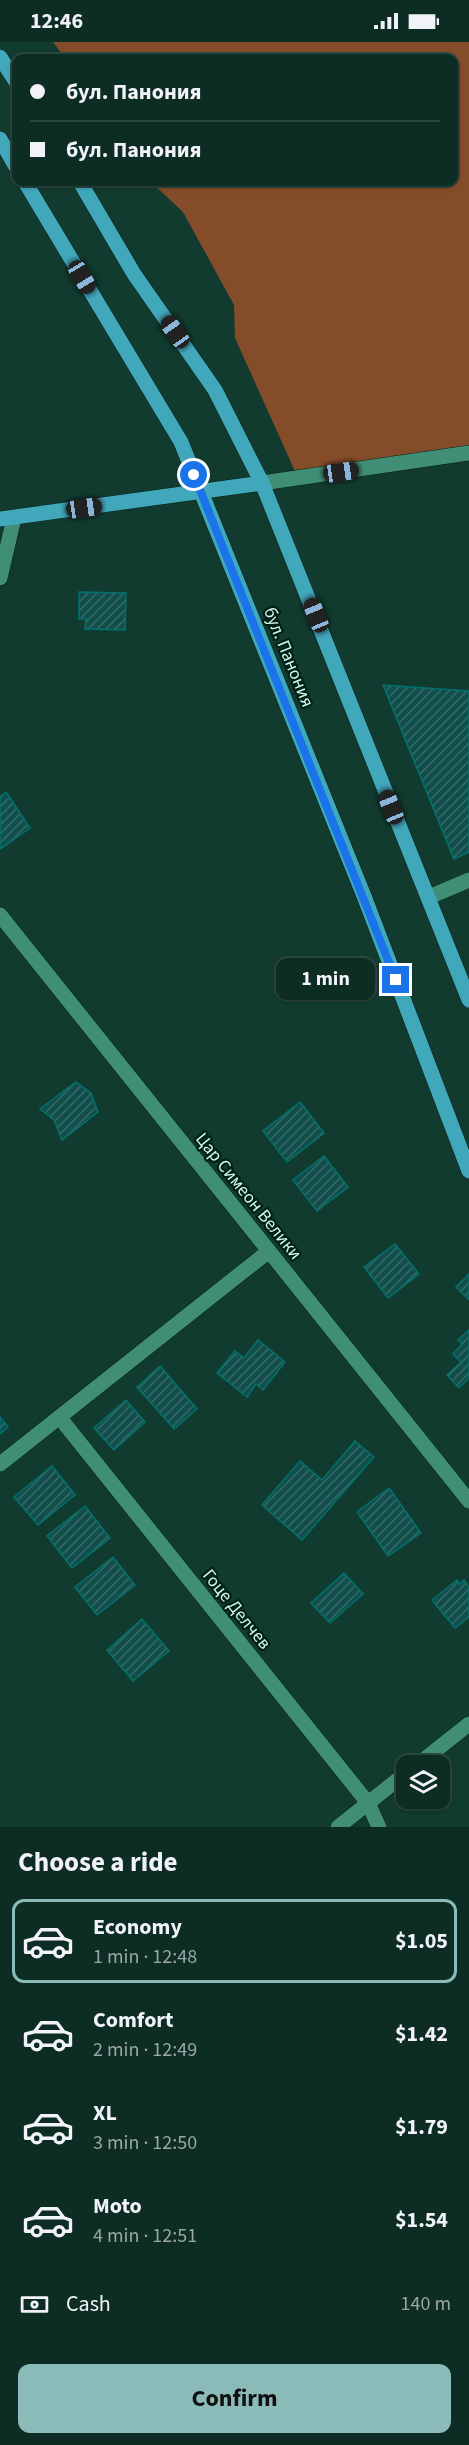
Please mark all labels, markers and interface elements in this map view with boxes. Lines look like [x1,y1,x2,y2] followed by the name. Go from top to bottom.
[30,5,83,37] text: 12:46
[66,76,202,108] text: бул. Панония
[66,134,202,166] text: бул. Панония
[65,257,99,297] car
[157,312,193,352] car
[180,461,207,488] route start
[322,461,360,483] car
[65,497,103,519] car
[301,595,331,635] car
[257,604,320,711] street label: бул. Панония
[376,787,406,827] car
[276,959,375,1001] callout: 1 min
[301,965,350,993] text: 1 min
[382,966,409,993] route end
[190,1127,308,1265] street label: Цар Симеон Велики
[196,1564,277,1655] street label: Гоце Делчев
[396,1755,450,1809] map controls
[396,1755,450,1809] button: layers
[18,1843,178,1882] text: Choose a ride
[93,1911,182,1943] text: Economy
[21,1914,75,1968] icon: car
[395,1925,448,1957] text: $1.05
[93,1943,197,1971] text: 1 min · 12:48
[93,2004,174,2036] text: Comfort
[21,2007,75,2061] icon: car
[395,2018,448,2050] text: $1.42
[93,2036,197,2064] text: 2 min · 12:49
[93,2097,117,2129] text: XL
[21,2100,75,2154] icon: car
[395,2111,448,2143] text: $1.79
[93,2129,197,2157] text: 3 min · 12:50
[93,2190,142,2222] text: Moto
[21,2193,75,2247] icon: car
[395,2204,448,2236] text: $1.54
[93,2222,197,2250] text: 4 min · 12:51
[18,2288,51,2321] icon: cash
[66,2288,111,2320] text: Cash
[401,2290,451,2318] text: 140 m
[18,2364,451,2433] button: Confirm

